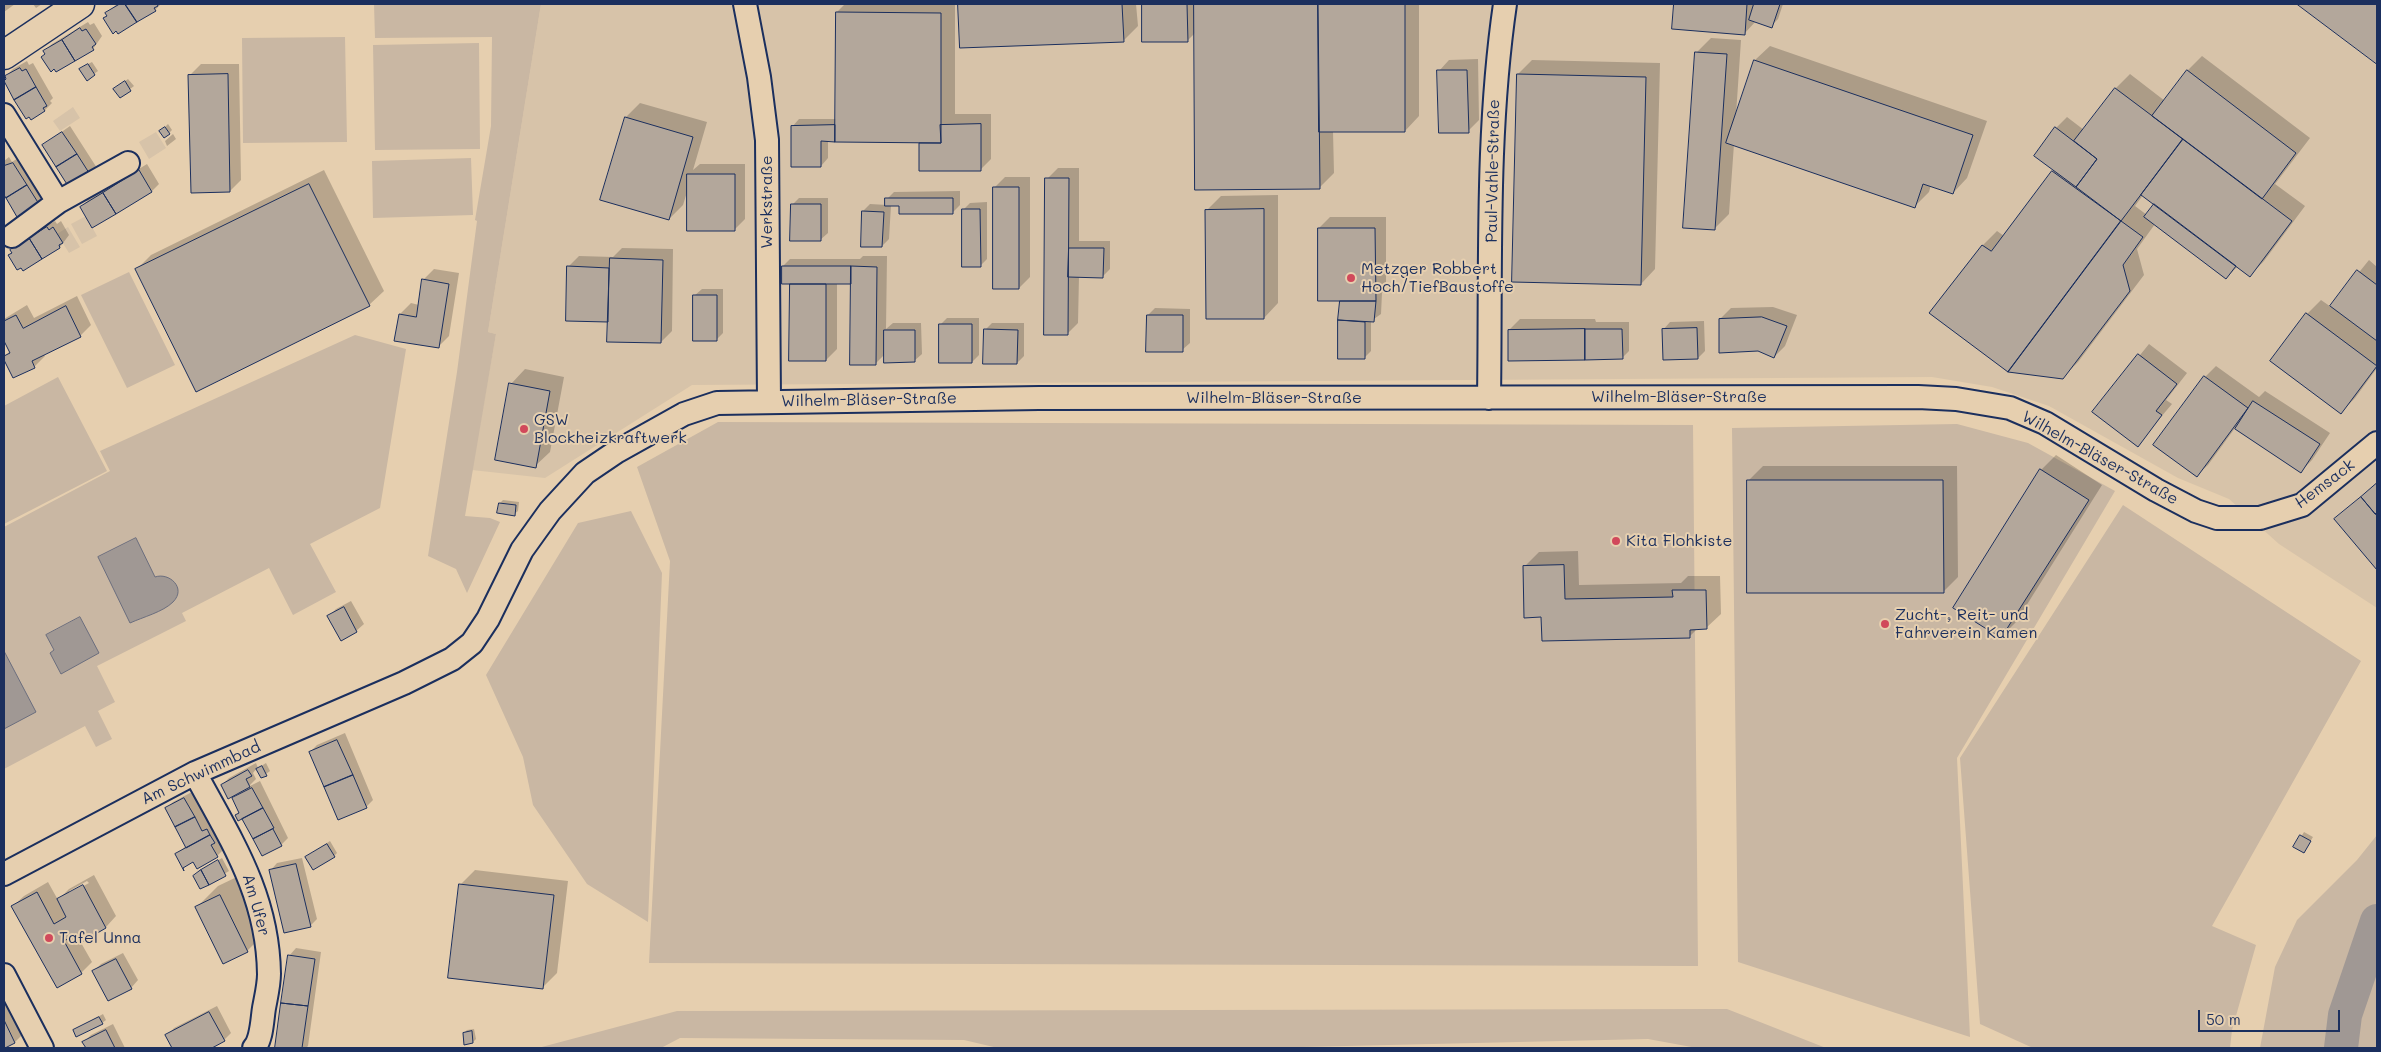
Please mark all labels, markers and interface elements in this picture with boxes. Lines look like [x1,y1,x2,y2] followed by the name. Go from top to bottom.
[1482,99,1504,243] street label: Paul-Vahle-Straße
[757,155,777,249] street label: Werkstraße
[1361,259,1514,297] place label: Metzger Robbert Hoch/TiefBaustoffe
[1345,272,1357,284] marker: Metzger Robbert Hoch/TiefBaustoffe
[1591,387,1767,407] street label: Wilhelm-Bläser-Straße
[1186,388,1362,408] street label: Wilhelm-Bläser-Straße
[781,389,957,411] street label: Wilhelm-Bläser-Straße
[2018,407,2182,509] street label: Wilhelm-Bläser-Straße
[534,410,687,448] place label: GSW Blockheizkraftwerk
[518,423,530,435] marker: GSW Blockheizkraftwerk
[2291,455,2359,513] street label: Hemsack
[1626,531,1732,551] place label: Kita Flohkiste
[1610,535,1622,547] marker: Kita Flohkiste
[1895,605,2037,643] place label: Zucht-, Reit- und Fahrverein Kamen
[1879,618,1891,630] marker: Zucht-, Reit- und Fahrverein Kamen
[138,737,264,809] street label: Am Schwimmbad
[238,872,274,938] street label: Am Ufer
[59,928,142,948] place label: Tafel Unna
[43,932,55,944] marker: Tafel Unna
[2201,1000,2344,1032] scale bar
[2206,1009,2241,1029] text: 50 m

